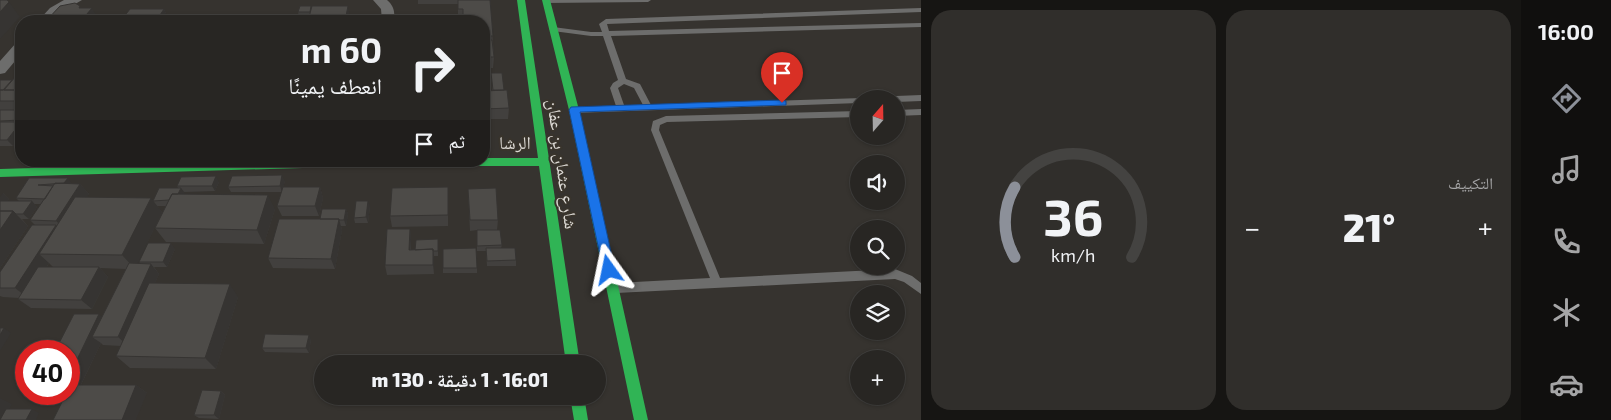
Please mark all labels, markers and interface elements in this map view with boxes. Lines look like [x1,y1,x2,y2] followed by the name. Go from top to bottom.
[1538,18,1594,44] text: 16:00
[301,28,382,70] text: 60 m
[400,35,465,100] icon: right
[761,52,803,103] pin
[768,59,796,87] icon: arrive
[288,72,382,98] text: انعطف يمينًا
[1549,81,1584,116] icon: directions
[850,90,905,145] north arrow
[850,90,905,405] map controls
[542,97,583,230] street label: شارع عثمان بن عفان
[448,129,465,152] text: ثم
[410,130,438,158] icon: arrive
[499,131,531,153] street label: الرشا
[1549,152,1584,187] icon: music
[850,155,905,210] button: sound
[1448,173,1493,192] text: التكييف
[1043,184,1104,246] text: 36
[1343,204,1395,250] text: 21°
[1244,210,1260,244] text: −
[1478,210,1493,244] text: +
[850,220,905,275] button: search
[1549,224,1584,259] icon: phone
[582,243,634,295] position arrow
[1051,244,1096,266] text: km/h
[850,285,905,340] button: layers
[1549,295,1584,330] icon: climate
[15,340,80,405] speed limit sign: 40
[850,350,905,405] button: +
[1549,367,1584,402] icon: car
[371,368,549,391] text: 16:01 · 1 دقيقة · 130 m

